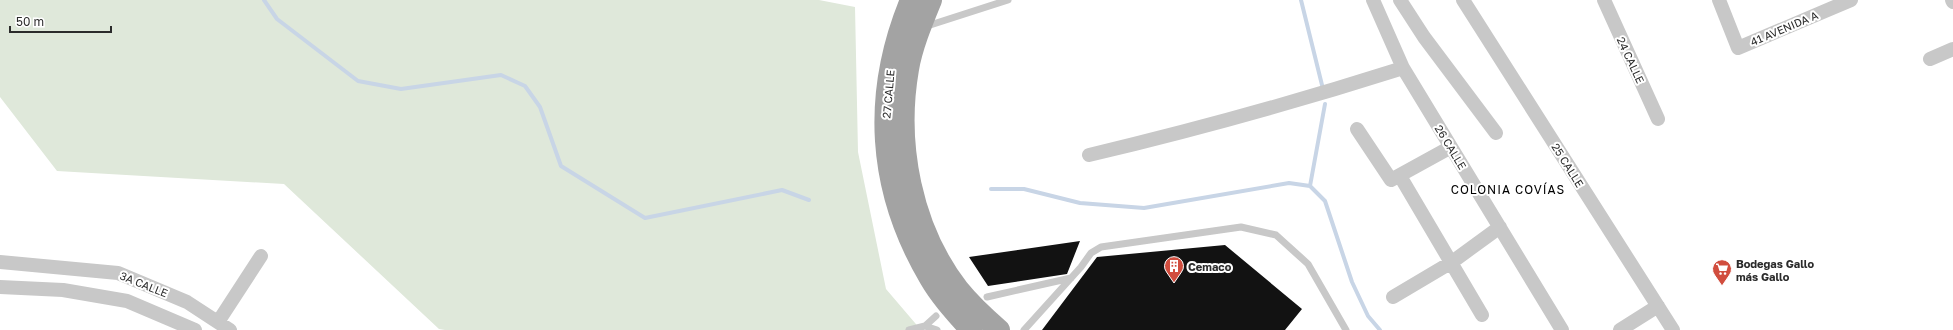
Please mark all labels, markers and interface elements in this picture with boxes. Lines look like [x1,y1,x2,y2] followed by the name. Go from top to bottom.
[10,8,111,34] scale bar
[1748,8,1820,48] street label: 41 AVENIDA A
[16,14,44,29] text: 50 m
[1615,35,1648,86] street label: 24 CALLE
[879,69,897,119] street label: 27 CALLE
[1433,122,1470,172] street label: 26 CALLE
[1549,141,1587,190] street label: 25 CALLE
[1451,182,1565,197] district label: COLONIA COVÍAS
[1163,255,1185,283] building icon: Cemaco
[1736,257,1814,283] place label: Bodegas Gallo más Gallo
[1711,258,1733,286] supermarket icon: Bodegas Gallo más Gallo
[1188,260,1232,273] place label: Cemaco
[118,269,170,300] street label: 3A CALLE

